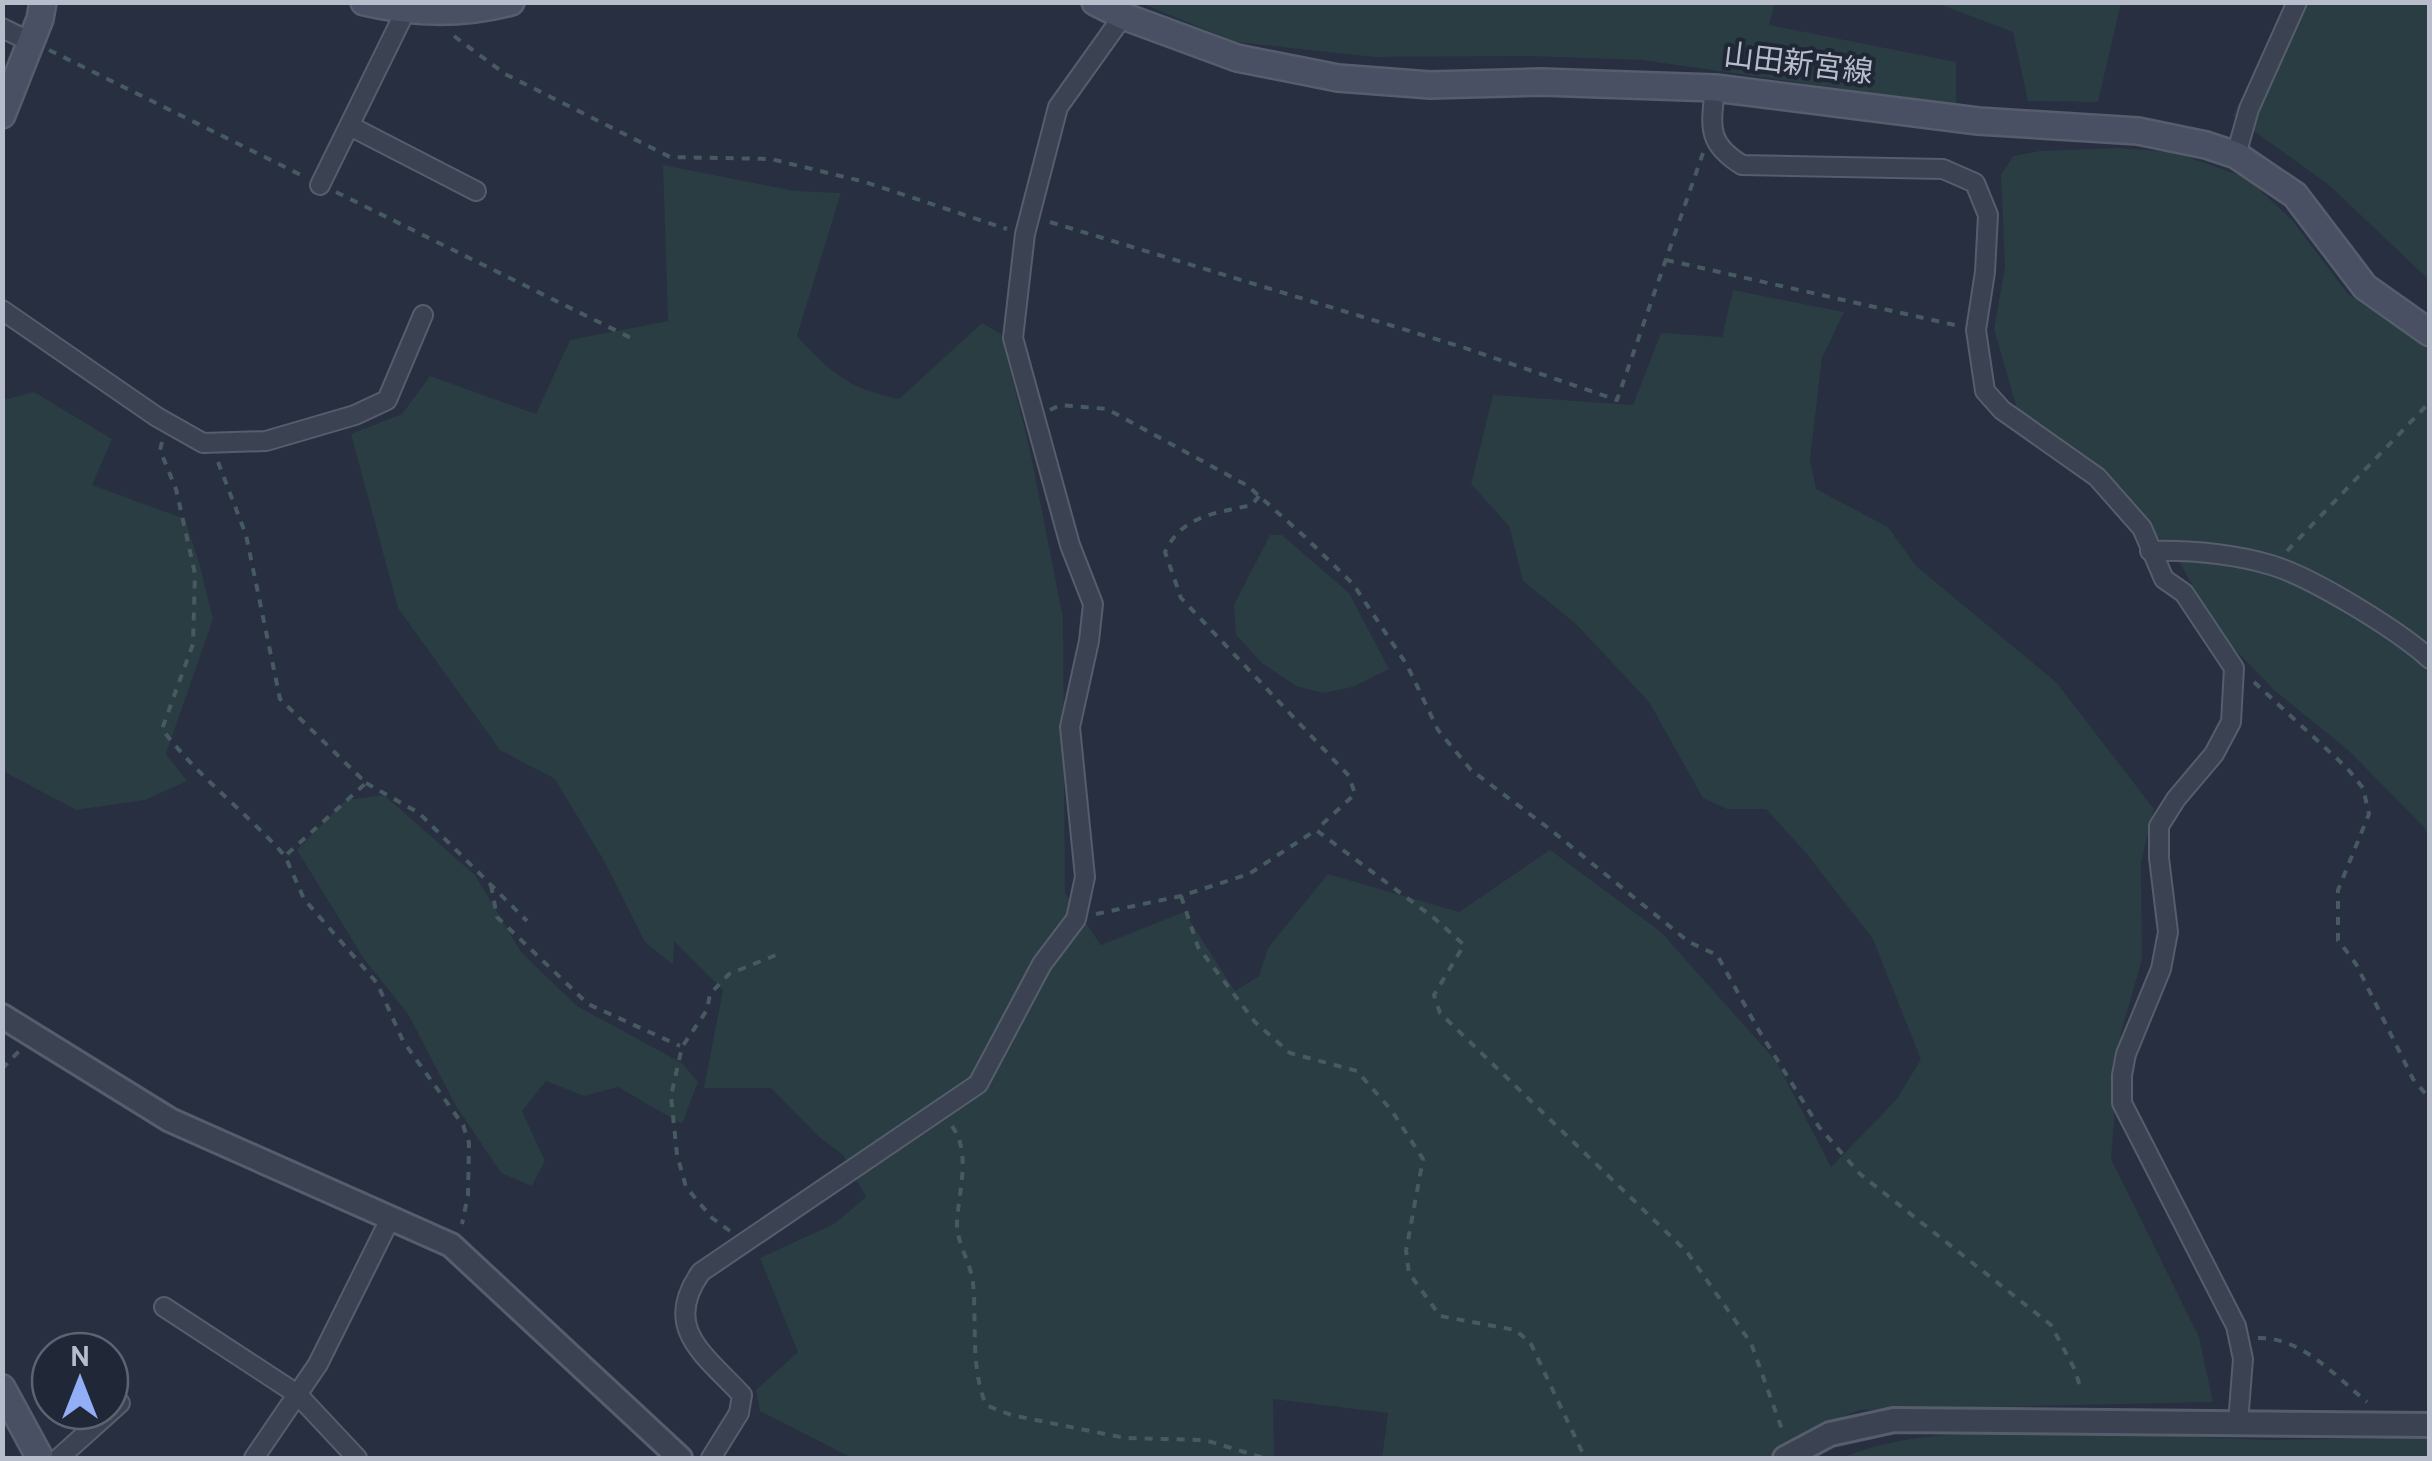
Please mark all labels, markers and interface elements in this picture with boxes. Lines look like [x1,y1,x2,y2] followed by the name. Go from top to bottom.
[1721,38,1875,94] street label: 山田新宮線
[30,1331,130,1431] north arrow
[70,1341,90,1377] text: N

